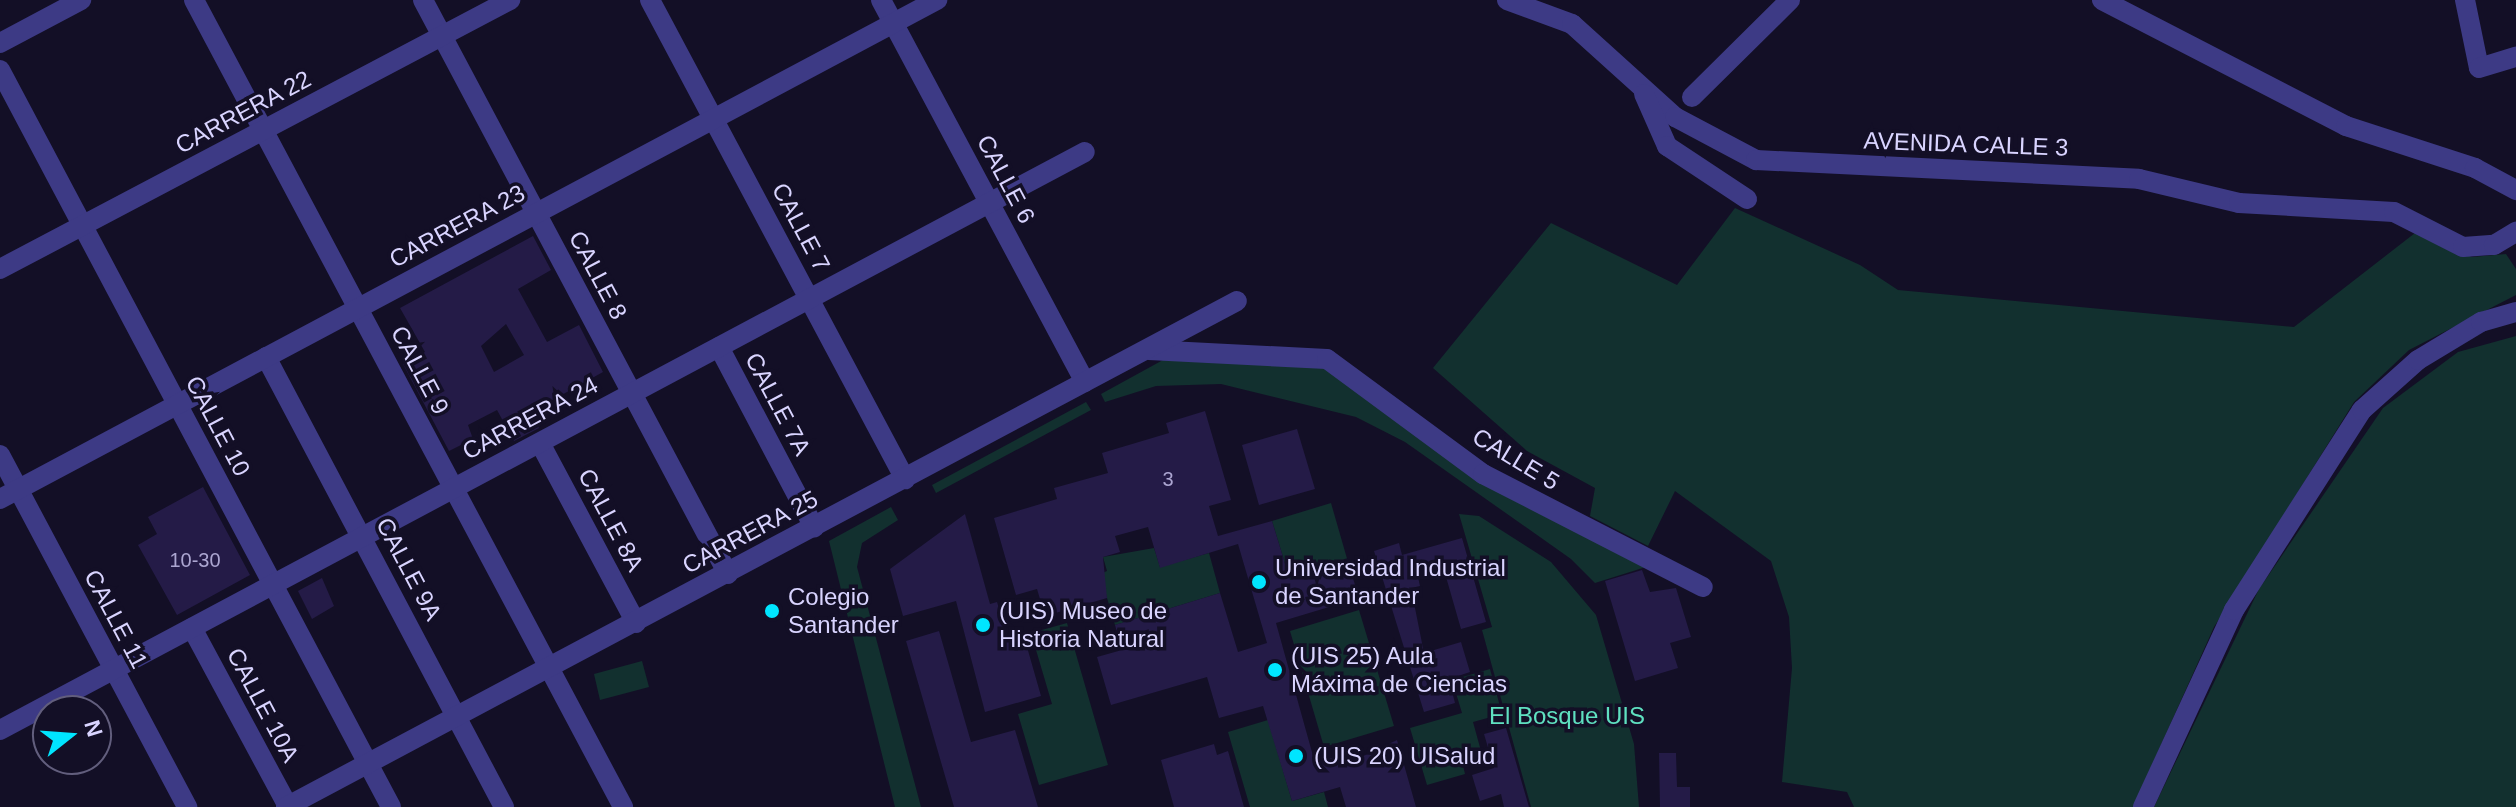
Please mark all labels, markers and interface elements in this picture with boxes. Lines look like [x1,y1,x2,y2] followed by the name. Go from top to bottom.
[170,64,316,160] street label: CARRERA 22
[1862,126,2070,162] street label: AVENIDA CALLE 3
[971,130,1041,228] street label: CALLE 6
[384,178,530,274] street label: CARRERA 23
[766,178,836,276] street label: CALLE 7
[563,226,633,324] street label: CALLE 8
[385,321,455,419] street label: CALLE 9
[739,348,817,460] street label: CALLE 7A
[457,370,603,466] street label: CARRERA 24
[180,371,256,481] street label: CALLE 10
[1467,422,1565,496] street label: CALLE 5
[572,464,650,576] street label: CALLE 8A
[1162,467,1174,491] house number: 3
[677,484,823,580] street label: CARRERA 25
[370,513,448,625] street label: CALLE 9A
[169,548,221,572] house number: 10-30
[1275,554,1506,610] place label: Universidad Industrial de Santander
[78,565,154,673] street label: CALLE 11
[1250,573,1268,591] marker: Universidad Industrial de Santander
[788,583,899,639] place label: Colegio Santander
[999,597,1167,653] place label: (UIS) Museo de Historia Natural
[763,602,781,620] marker: Colegio Santander
[974,616,992,634] marker: (UIS) Museo de Historia Natural
[1291,642,1507,698] place label: (UIS 25) Aula Máxima de Ciencias
[221,643,305,767] street label: CALLE 10A
[1266,661,1284,679] marker: (UIS 25) Aula Máxima de Ciencias
[32,695,112,775] north arrow
[1489,702,1645,730] park label: El Bosque UIS
[79,717,108,740] text: N
[1314,742,1495,770] place label: (UIS 20) UISalud
[1285,745,1307,767] marker: (UIS 20) UISalud

